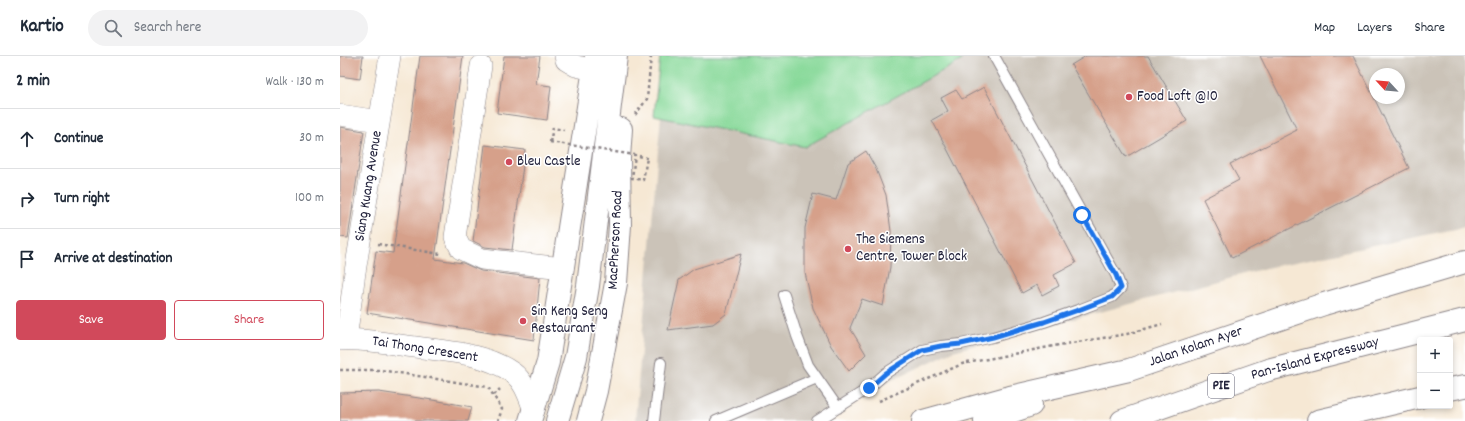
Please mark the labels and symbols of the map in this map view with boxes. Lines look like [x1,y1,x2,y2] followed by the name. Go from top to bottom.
[1369,68,1405,104] north arrow
[1137,86,1218,108] place label: Food Loft @10
[1124,92,1134,102] marker: Food Loft @10
[349,129,389,243] street label: Siang Kuang Avenue
[517,151,581,173] place label: Bleu Castle
[504,157,514,167] marker: Bleu Castle
[602,190,630,290] street label: MacPherson Road
[1073,206,1091,224] route start
[856,229,967,268] place label: The Siemens Centre, Tower Block
[843,244,853,254] marker: The Siemens Centre, Tower Block
[531,301,608,340] place label: Sin Keng Seng Restaurant
[518,316,528,326] marker: Sin Keng Seng Restaurant
[1146,321,1246,373] street label: Jalan Kolam Ayer
[371,331,480,369] street label: Tai Thong Crescent
[1249,331,1382,387] street label: Pan-Island Expressway
[1208,374,1234,398] road number: PIE
[860,379,878,397] route end

